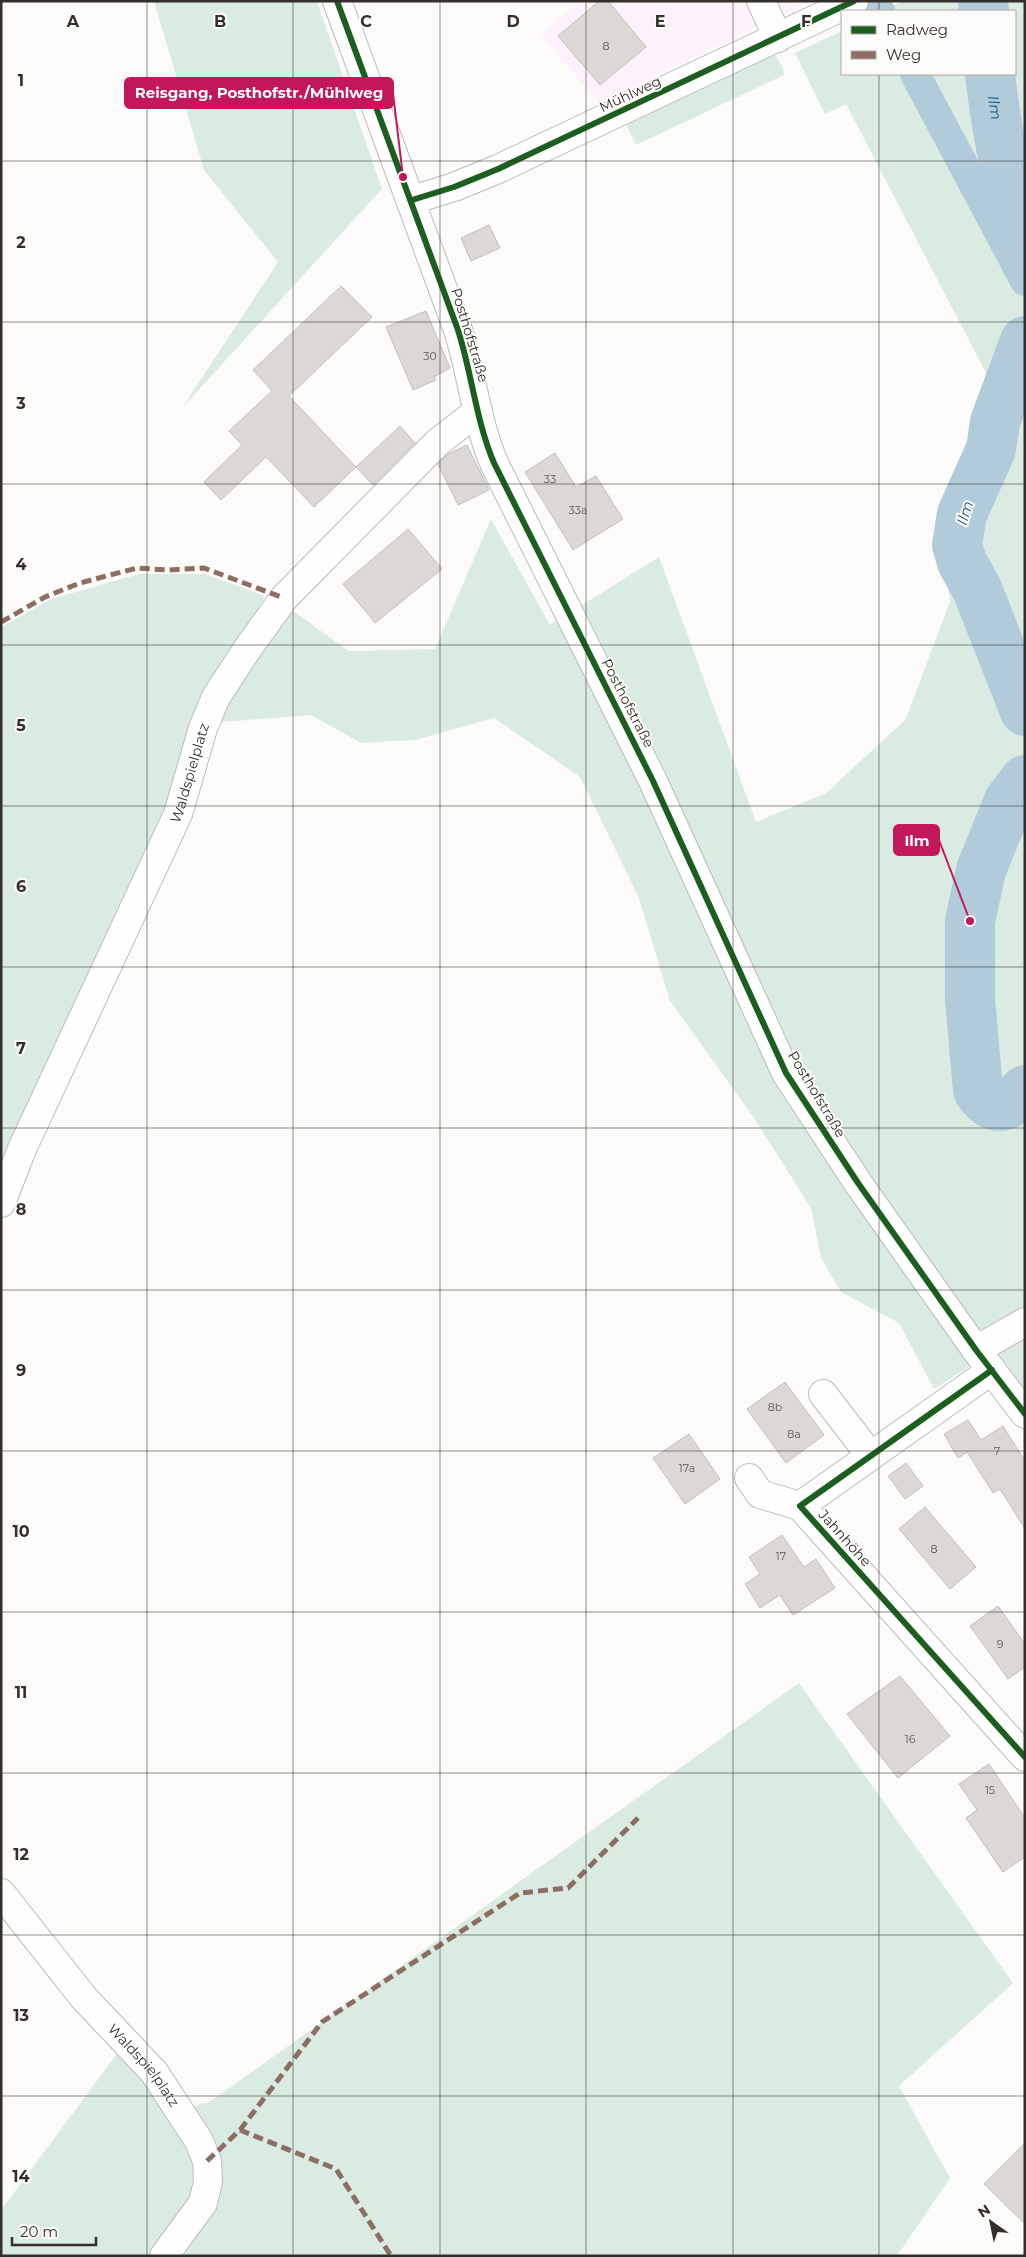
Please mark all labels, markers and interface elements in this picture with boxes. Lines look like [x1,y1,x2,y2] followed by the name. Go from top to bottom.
[841,10,1016,75] legend
[66,12,80,31] text: A
[214,12,226,31] text: B
[360,12,372,31] text: C
[506,12,520,31] text: D
[655,12,665,31] text: E
[801,12,811,31] text: F
[886,20,948,39] text: Radweg
[602,39,610,53] house number: 8
[886,45,921,64] text: Weg
[18,71,24,90] text: 1
[596,72,664,116] street label: Mühlweg
[125,78,393,108] callout: Reisgang, Posthofstr./Mühlweg
[135,83,383,102] text: Reisgang, Posthofstr./Mühlweg
[984,94,1006,121] water label: Ilm
[16,233,26,252] text: 2
[447,286,493,384] street label: Posthofstraße
[423,349,437,363] house number: 30
[15,394,26,413] text: 3
[544,472,556,486] house number: 33
[952,498,977,527] water label: Ilm
[569,503,587,517] house number: 33a
[15,555,27,574] text: 4
[598,655,658,751] street label: Posthofstraße
[16,716,26,735] text: 5
[166,720,213,826] street label: Waldspielplatz
[894,825,939,855] callout: Ilm
[904,831,930,850] text: Ilm
[16,877,26,896] text: 6
[16,1039,26,1058] text: 7
[784,1047,850,1141] street label: Posthofstraße
[16,1200,26,1219] text: 8
[16,1361,26,1380] text: 9
[768,1400,782,1414] house number: 8b
[787,1427,801,1441] house number: 8a
[994,1444,1000,1458] house number: 7
[679,1461,695,1475] house number: 17a
[814,1505,875,1570] street label: Jahnhöhe
[12,1522,30,1541] text: 10
[930,1542,938,1556] house number: 8
[776,1549,786,1563] house number: 17
[997,1637,1004,1651] house number: 9
[15,1683,27,1702] text: 11
[905,1732,916,1746] house number: 16
[985,1783,995,1797] house number: 15
[13,1845,29,1864] text: 12
[13,2006,29,2025] text: 13
[104,2020,183,2110] street label: Waldspielplatz
[12,2167,30,2186] text: 14
[966,2197,1016,2247] north arrow
[974,2200,994,2222] text: N
[12,2214,96,2246] scale bar
[20,2222,58,2241] text: 20 m

